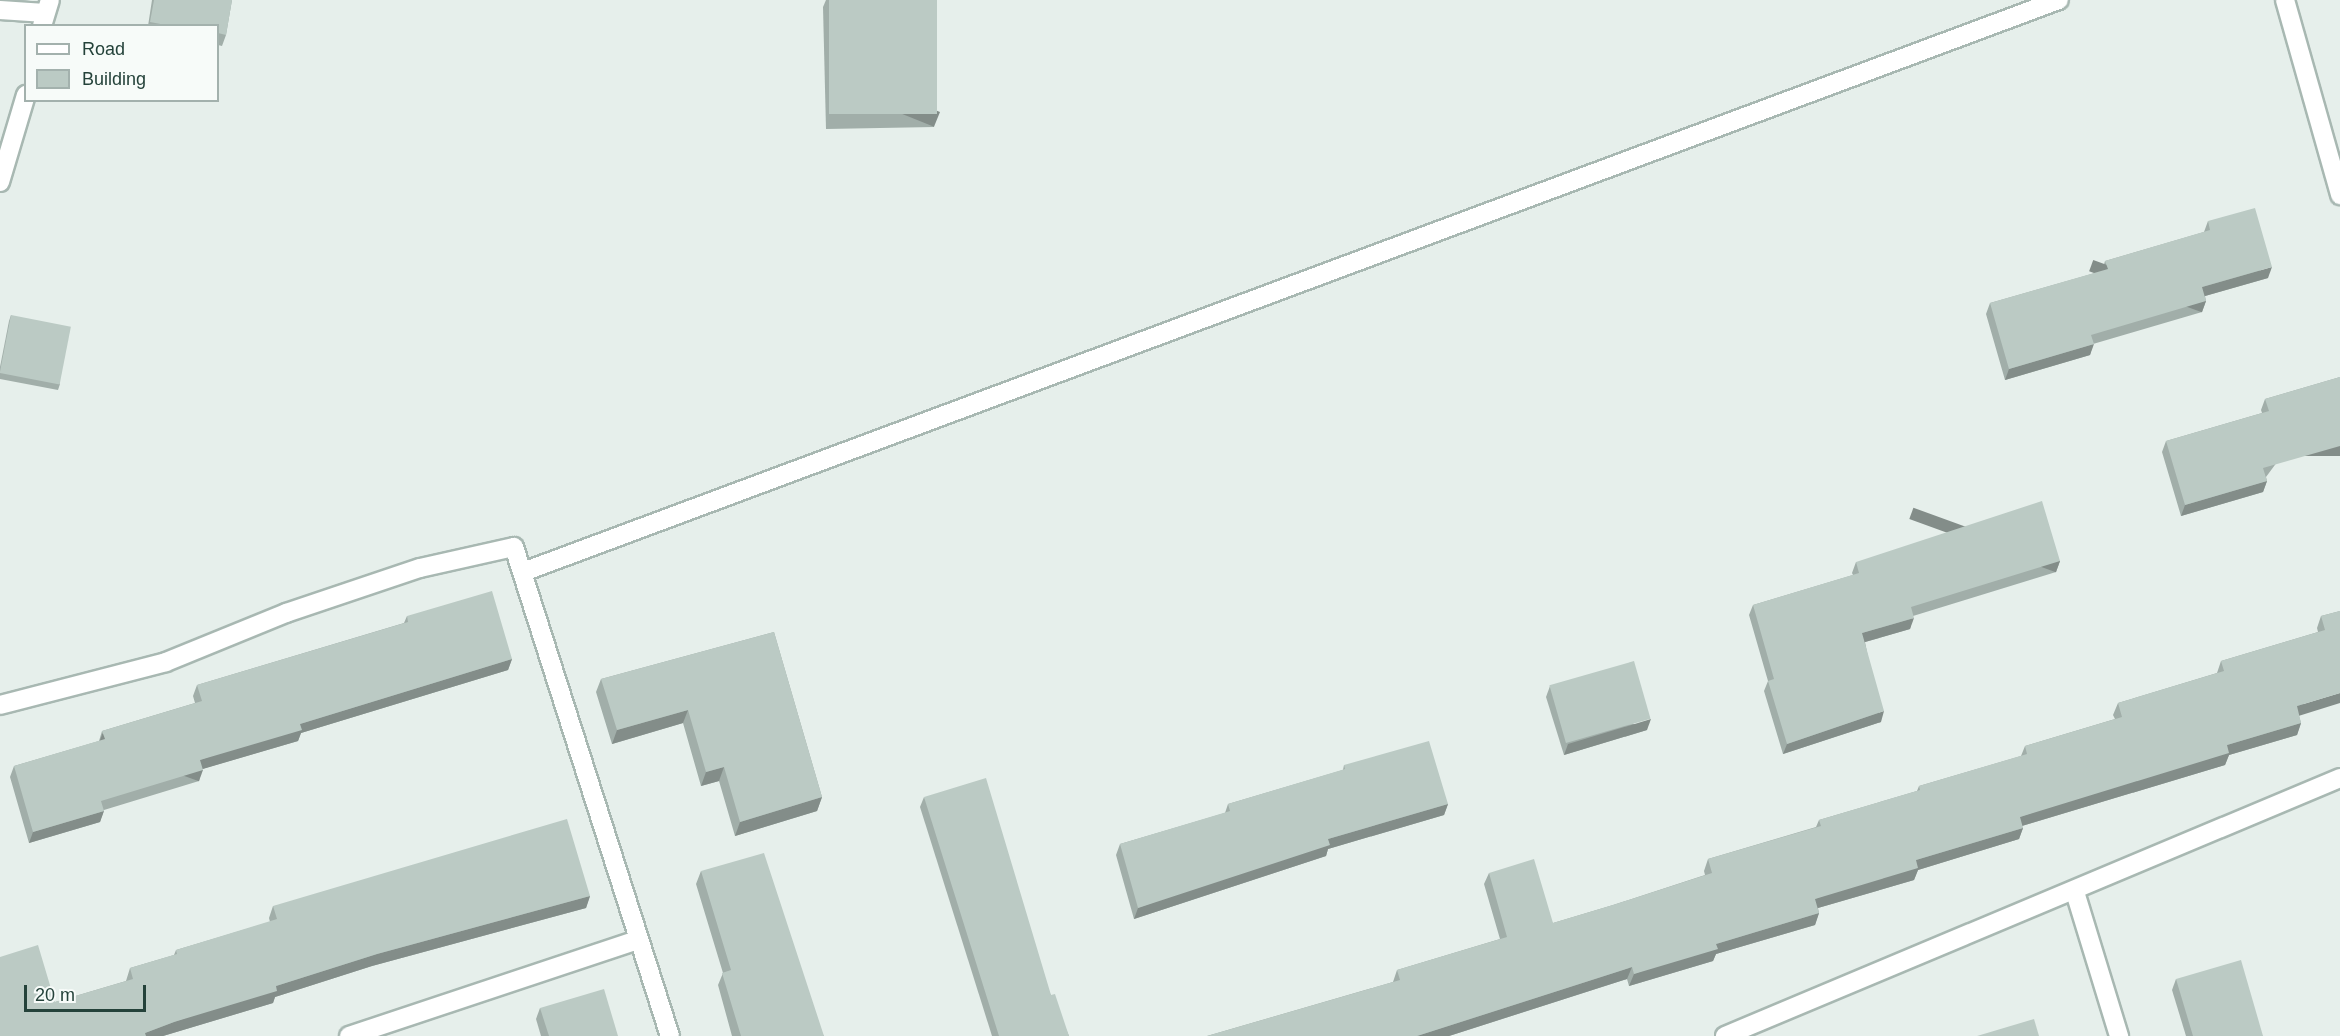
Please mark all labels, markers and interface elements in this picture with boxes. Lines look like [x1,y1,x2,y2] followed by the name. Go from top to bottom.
[24,24,219,102] legend
[82,39,125,59] text: Road
[82,69,146,89] text: Building
[27,973,148,1011] scale bar
[35,985,75,1005] text: 20 m

